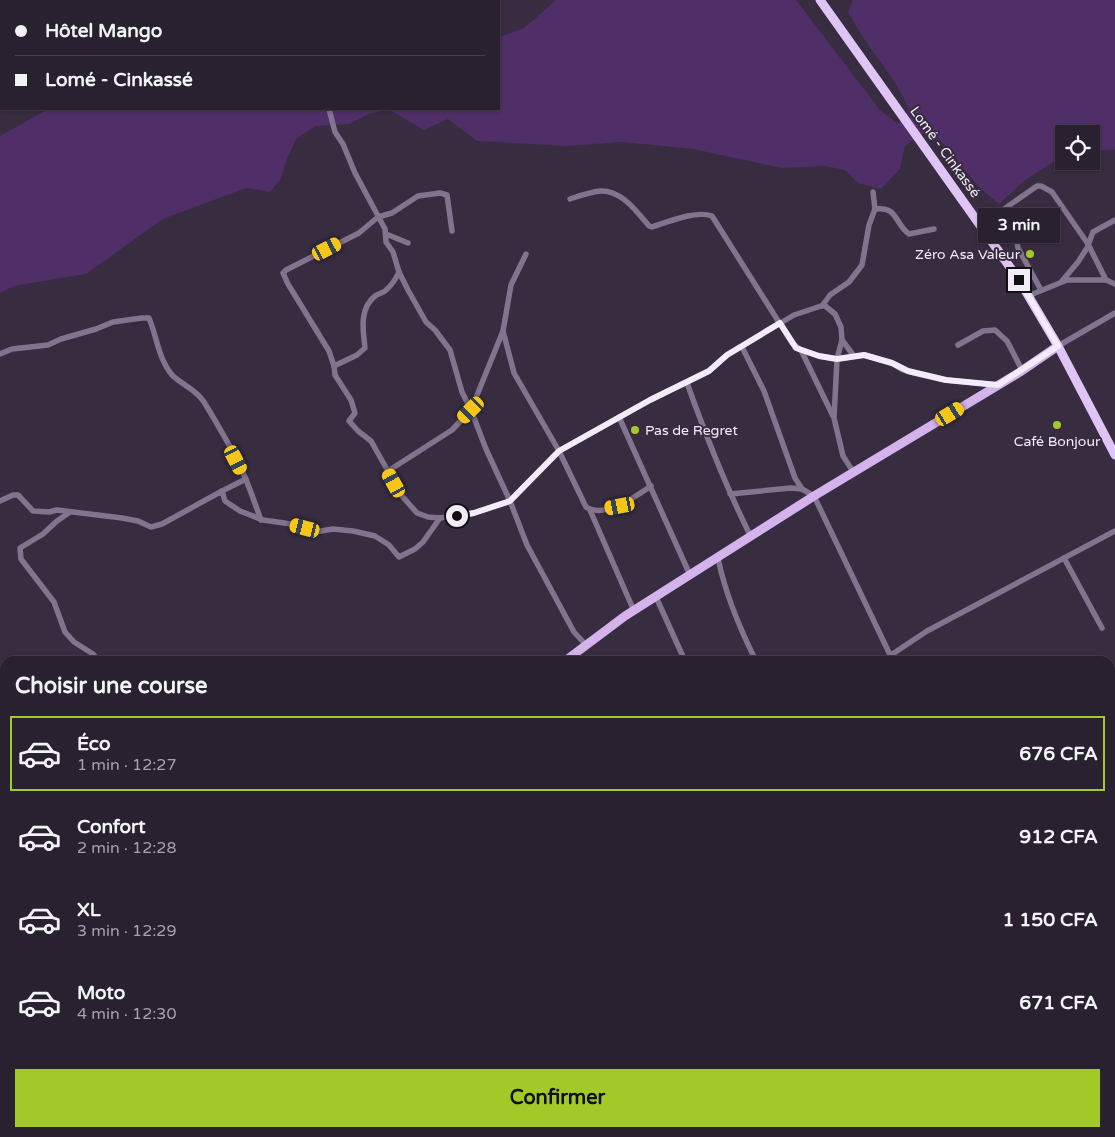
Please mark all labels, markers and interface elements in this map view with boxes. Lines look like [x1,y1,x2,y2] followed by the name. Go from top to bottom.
[45,20,162,42] text: Hôtel Mango
[45,69,193,91] text: Lomé - Cinkassé
[906,103,984,201] street label: Lomé - Cinkassé
[1055,125,1100,170] map controls
[1055,125,1100,170] button: locate
[978,208,1060,242] callout: 3 min
[998,215,1040,235] text: 3 min
[310,236,343,262] car
[915,246,1021,263] place label: Zéro Asa Valeur
[1024,248,1036,260] marker: Zéro Asa Valeur
[1008,269,1030,291] route end
[455,394,486,426] car
[933,400,966,428] car
[1051,419,1063,431] marker: Café Bonjour
[645,422,738,439] place label: Pas de Regret
[629,424,641,436] marker: Pas de Regret
[1014,433,1101,450] place label: Café Bonjour
[222,443,249,477] car
[380,466,407,500] car
[603,496,636,516] car
[446,505,468,527] route start
[288,517,321,539] car
[15,673,208,699] text: Choisir une course
[17,731,62,776] icon: car
[77,733,110,755] text: Éco
[1019,743,1098,765] text: 676 CFA
[77,755,176,775] text: 1 min · 12:27
[17,814,62,859] icon: car
[77,816,146,838] text: Confort
[1019,826,1098,848] text: 912 CFA
[77,838,176,858] text: 2 min · 12:28
[17,897,62,942] icon: car
[77,899,101,921] text: XL
[1002,909,1098,931] text: 1 150 CFA
[77,921,176,941] text: 3 min · 12:29
[17,980,62,1025] icon: car
[77,982,125,1004] text: Moto
[1019,992,1098,1014] text: 671 CFA
[77,1004,176,1024] text: 4 min · 12:30
[15,1069,1100,1127] button: Confirmer

